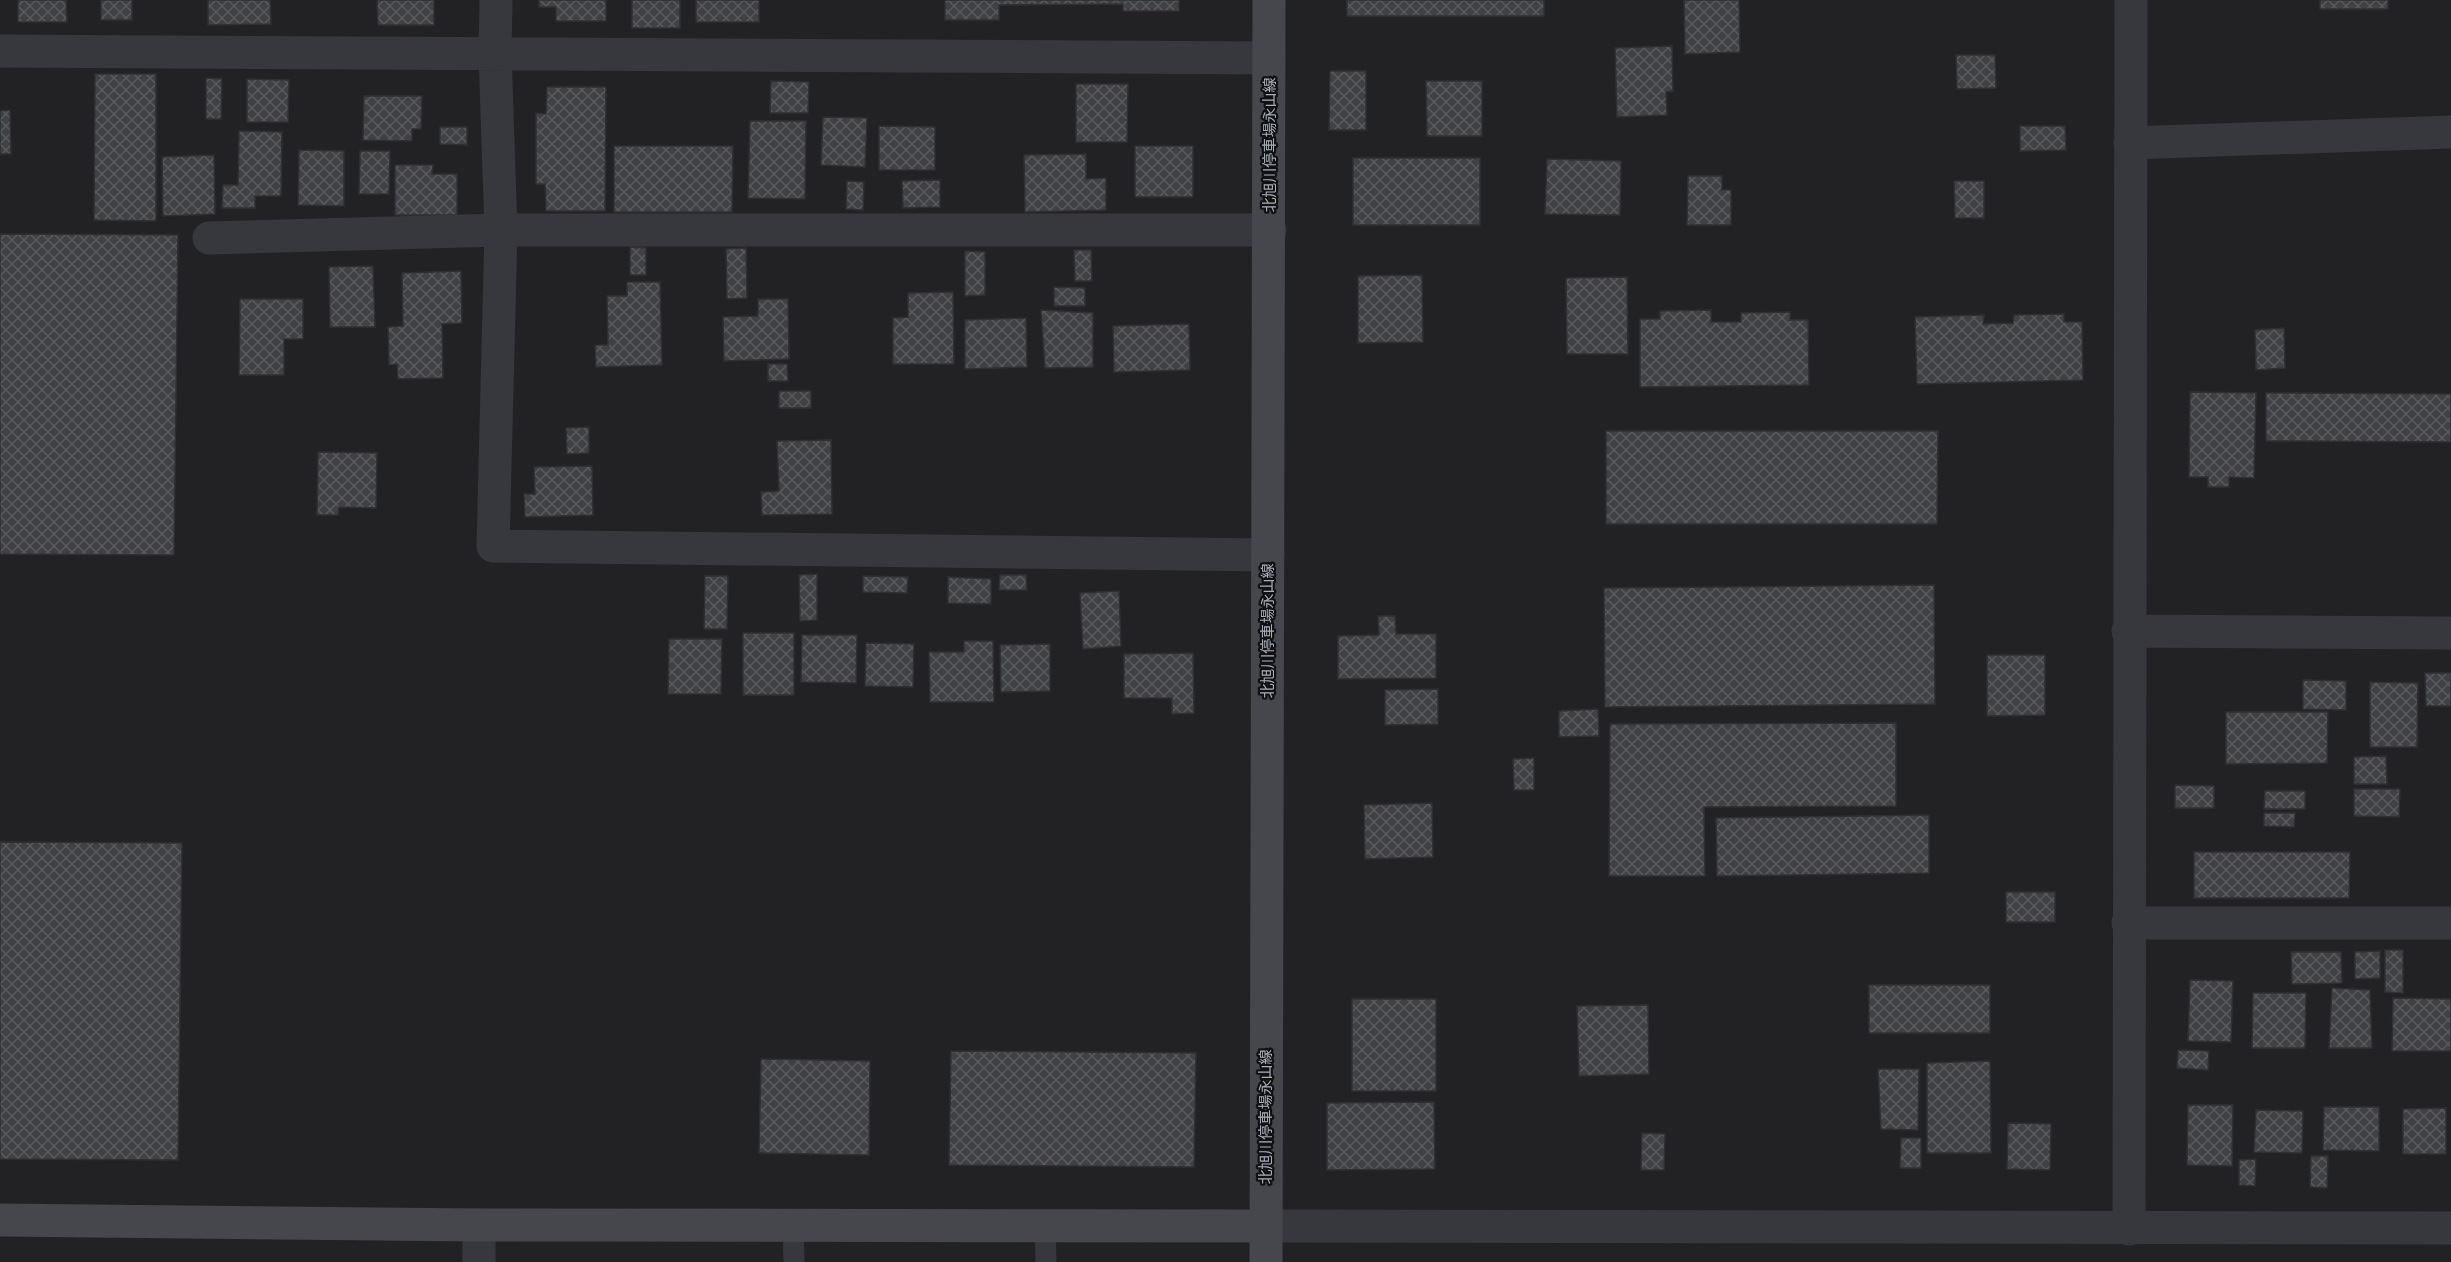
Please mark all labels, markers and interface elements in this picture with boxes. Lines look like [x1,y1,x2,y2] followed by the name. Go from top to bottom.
[1261,77,1279,213] street label: 北旭川停車場永山線
[1259,563,1277,699] street label: 北旭川停車場永山線
[1257,1049,1275,1185] street label: 北旭川停車場永山線

